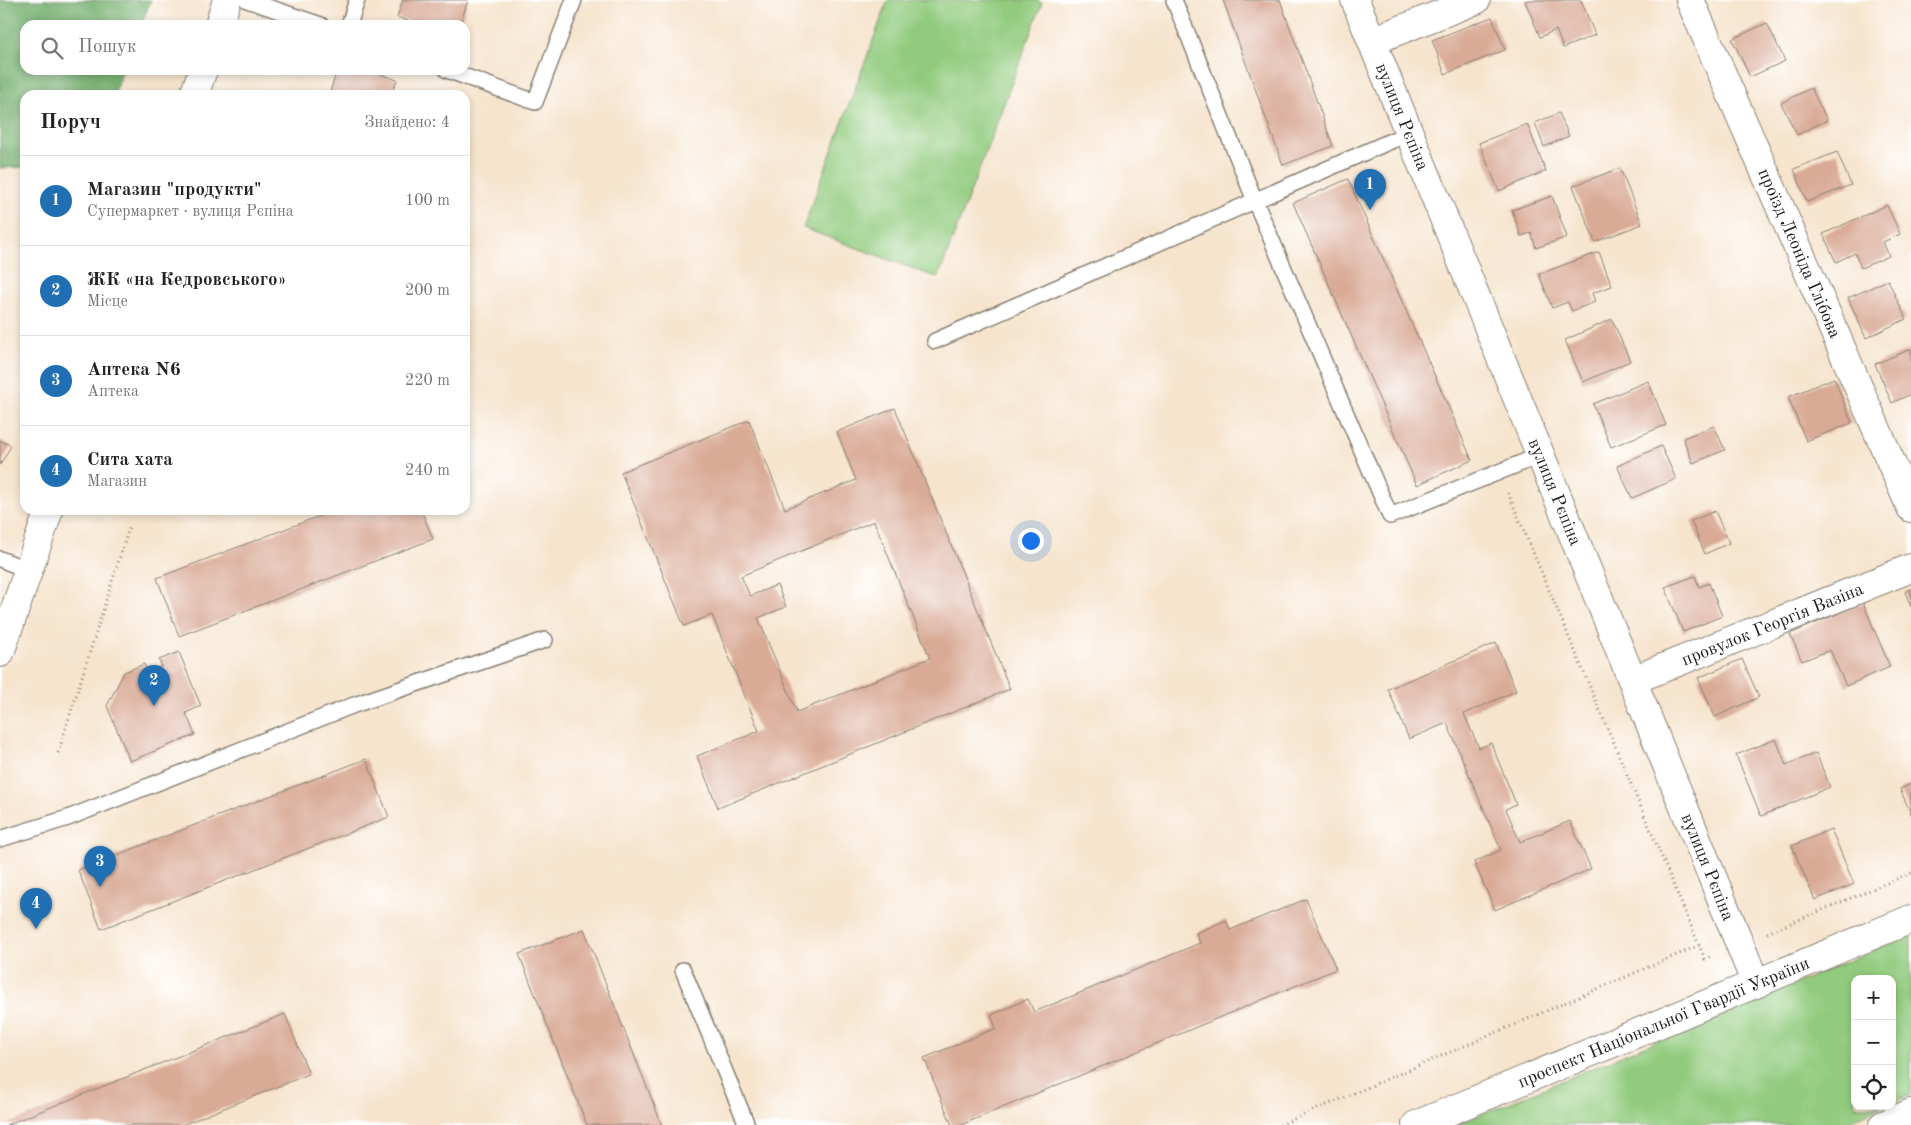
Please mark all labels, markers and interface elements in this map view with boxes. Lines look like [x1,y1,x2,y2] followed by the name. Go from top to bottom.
[20,20,470,75] search box
[38,34,66,62] icon: search
[78,38,136,57] text: Пошук
[1372,61,1432,173] street label: вулиця Рєпіна
[40,112,101,133] text: Поруч
[365,115,450,131] text: Знайдено: 4
[1754,166,1844,341] street label: проїзд Леоніда Глібова
[1354,169,1386,210] pin: 1
[87,181,262,200] text: Магазин "продукти"
[51,193,61,209] text: 1
[405,193,450,209] text: 100 m
[87,204,294,220] text: Супермаркет · вулиця Рєпіна
[87,271,287,290] text: ЖК «на Кедровського»
[51,283,61,299] text: 2
[405,283,450,299] text: 200 m
[87,294,128,310] text: Місце
[87,361,181,380] text: Аптека N6
[51,373,61,389] text: 3
[405,373,450,389] text: 220 m
[87,384,139,400] text: Аптека
[1525,436,1584,548] street label: вулиця Рєпіна
[87,451,173,470] text: Сита хата
[51,463,61,479] text: 4
[405,463,450,479] text: 240 m
[87,474,147,490] text: Магазин
[1018,528,1044,554] your location
[1679,580,1866,670] street label: провулок Георгія Вазіна
[138,665,170,706] pin: 2
[1677,811,1737,923] street label: вулиця Рєпіна
[84,846,116,887] pin: 3
[20,888,52,929] pin: 4
[1515,954,1812,1092] street label: проспект Національної Гвардії України
[1851,975,1896,1110] map controls
[1851,975,1896,1020] button: +
[1851,1020,1896,1065] button: −
[1851,1065,1896,1110] button: locate

